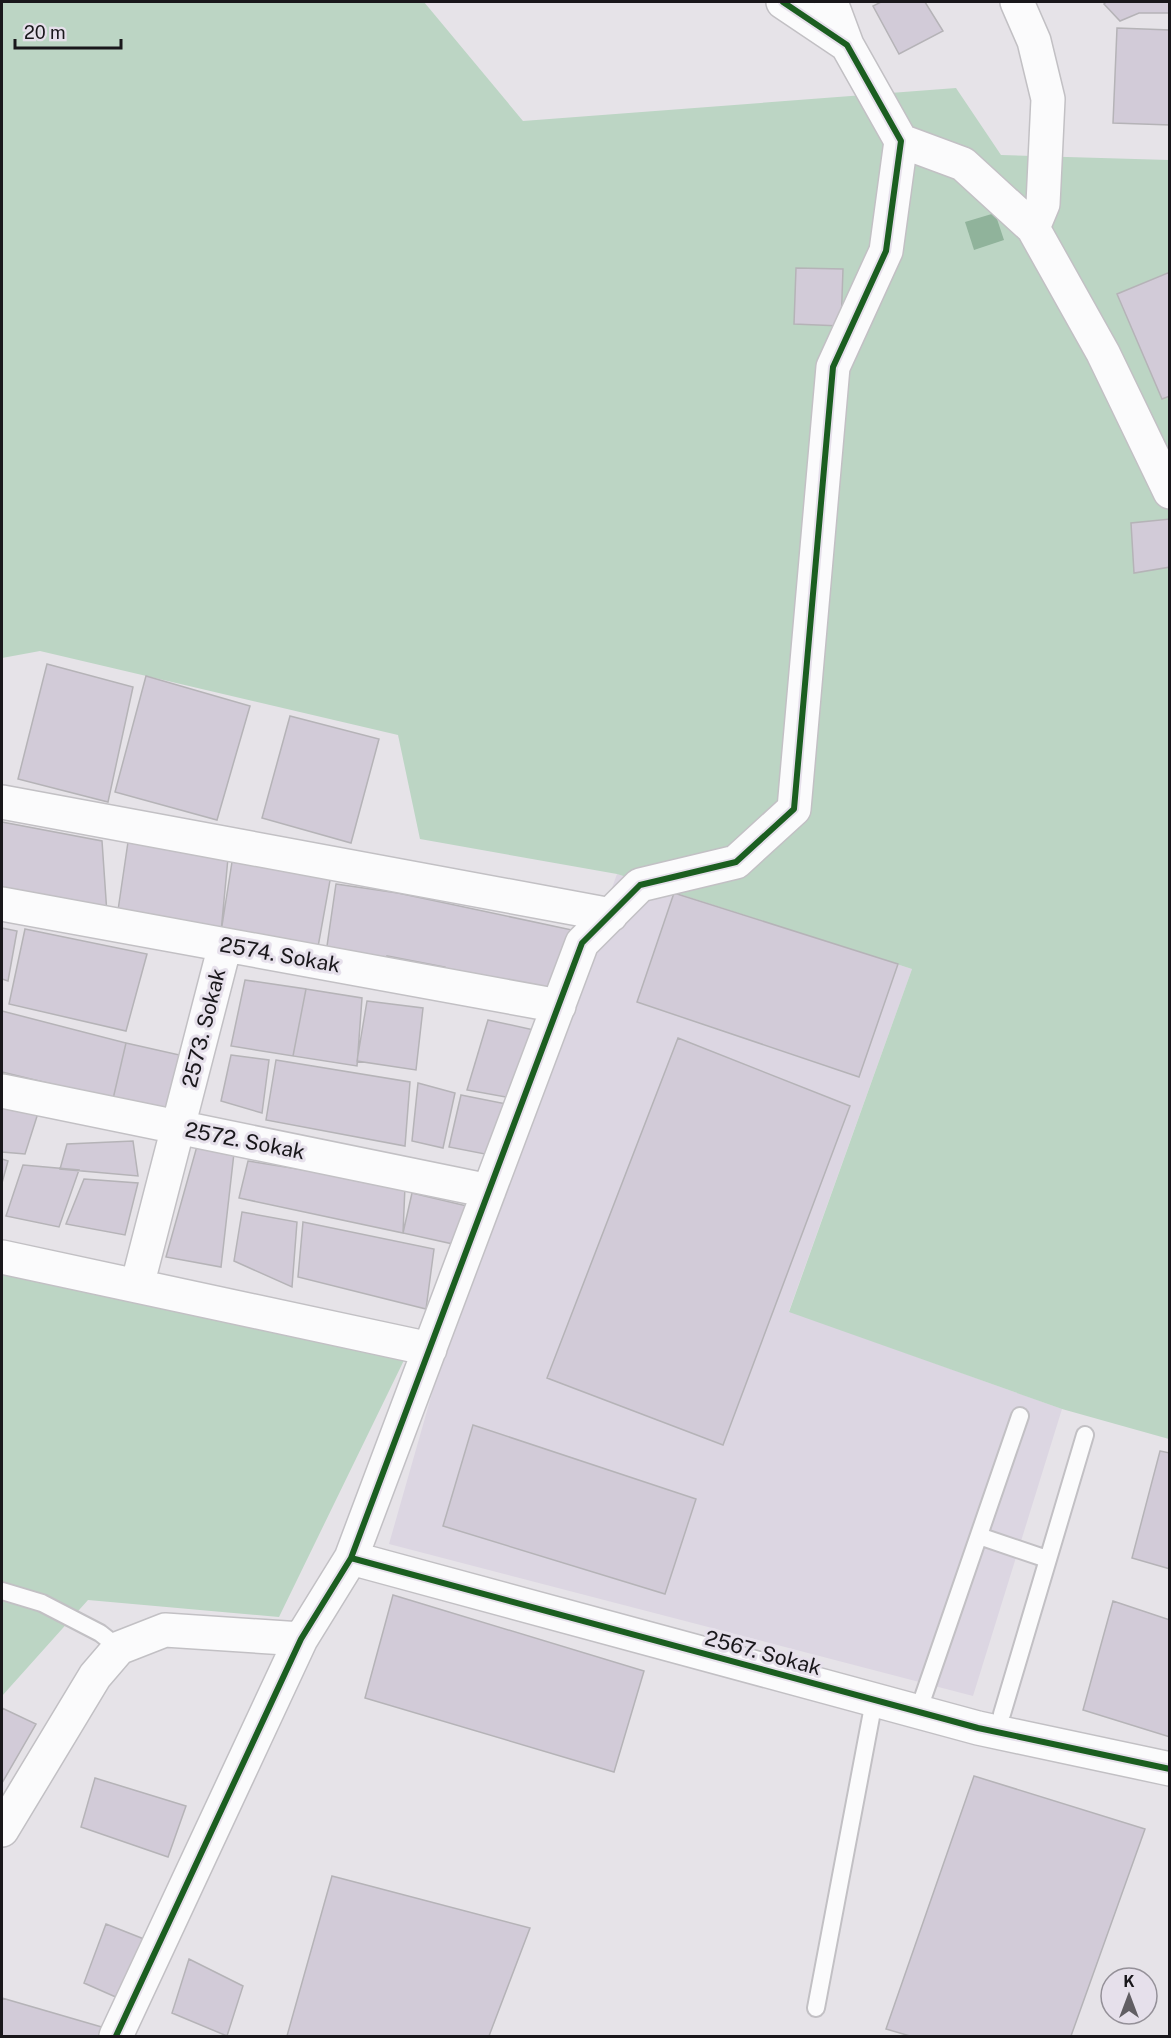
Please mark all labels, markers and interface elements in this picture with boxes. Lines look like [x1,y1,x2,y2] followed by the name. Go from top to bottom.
[15,12,122,50] scale bar
[24,22,66,43] text: 20 m
[218,932,342,977] street label: 2574. Sokak
[177,966,230,1090] street label: 2573. Sokak
[183,1117,307,1164] street label: 2572. Sokak
[702,1625,824,1680] street label: 2567. Sokak
[1099,1966,1159,2026] north arrow
[1123,1972,1135,1991] text: K

